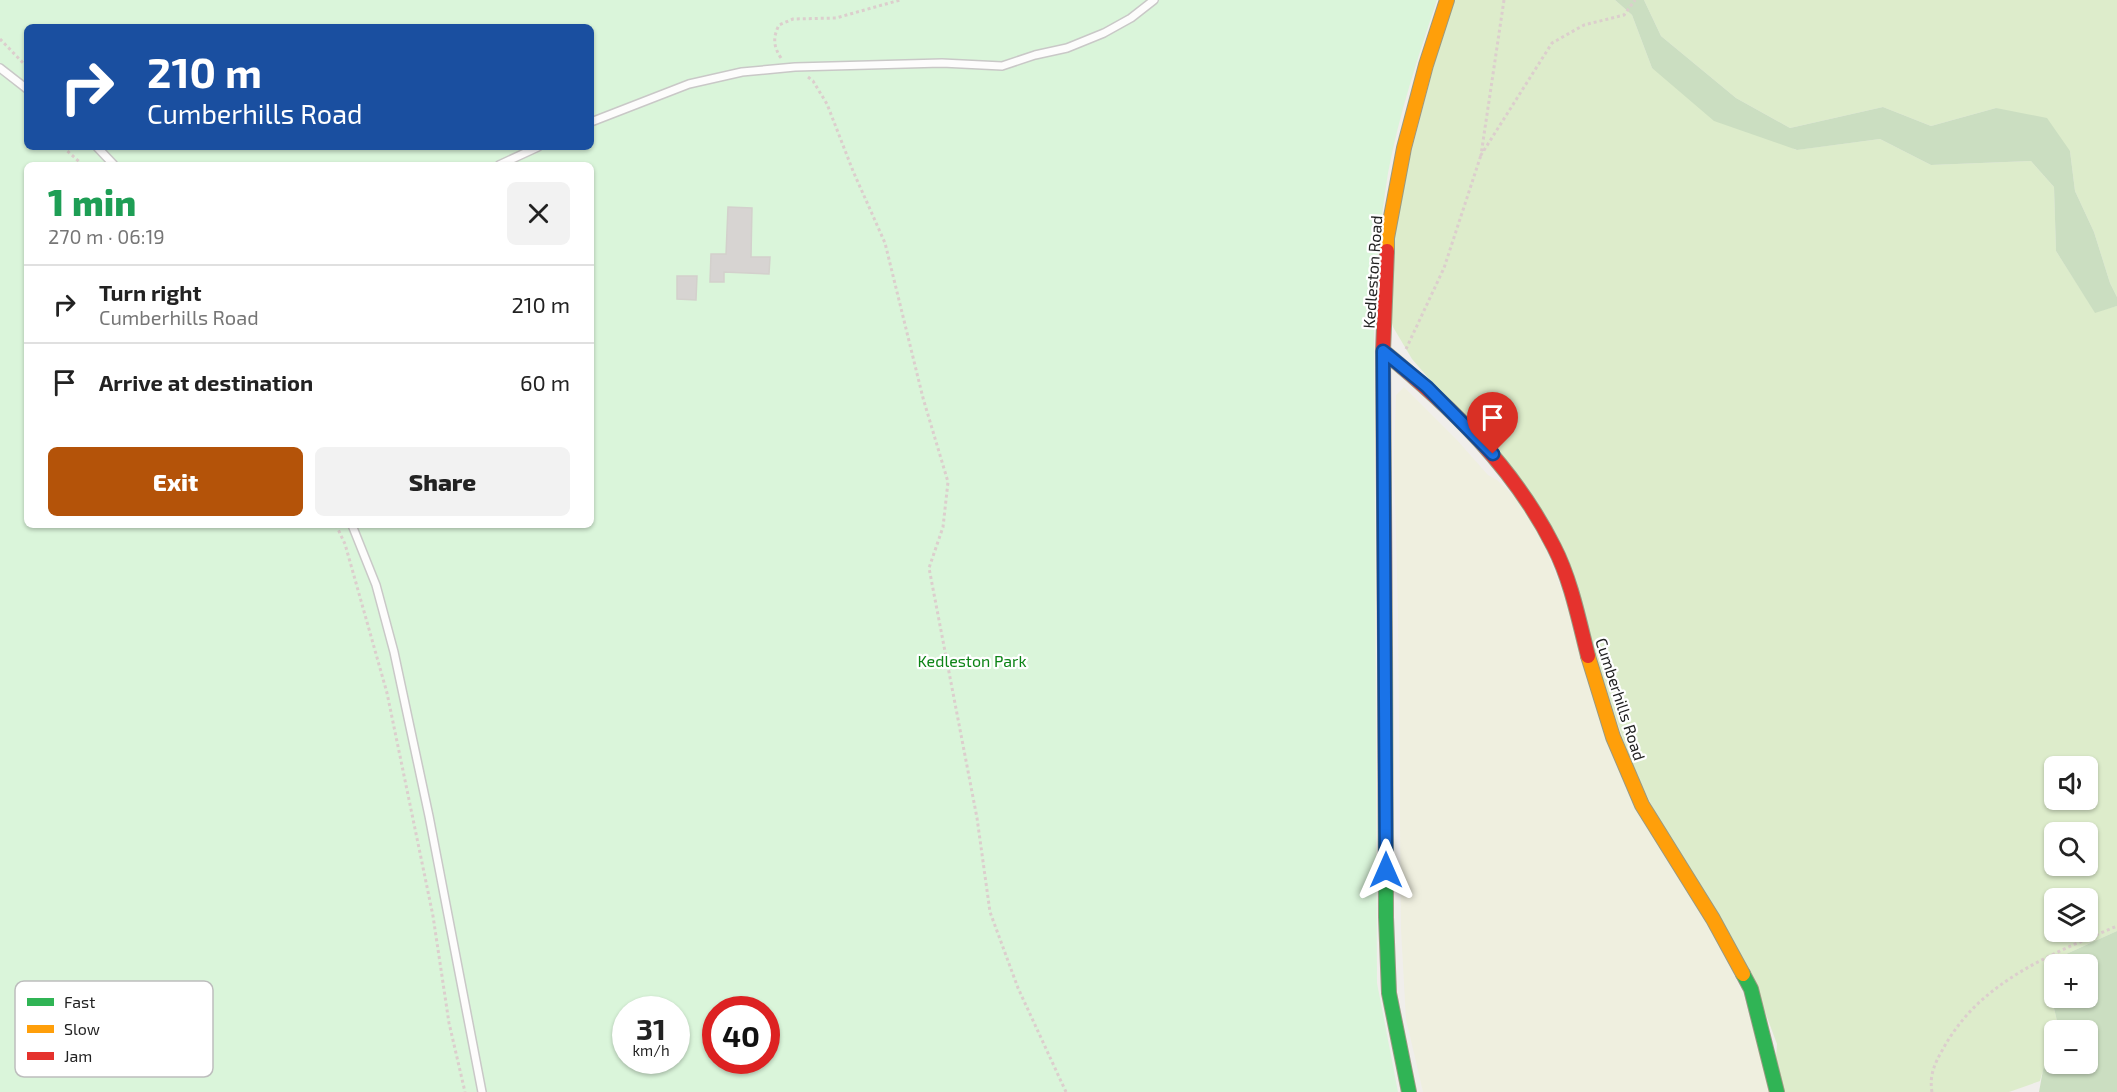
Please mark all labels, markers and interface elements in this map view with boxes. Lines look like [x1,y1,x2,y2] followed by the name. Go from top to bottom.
[147,46,262,96] text: 210 m
[48,48,126,126] icon: right
[147,97,363,129] text: Cumberhills Road
[48,180,136,223] text: 1 min
[507,182,570,245] button: close
[1359,215,1385,329] street label: Kedleston Road
[48,224,165,248] text: 270 m · 06:19
[99,279,201,305] text: Turn right
[48,288,81,321] icon: right
[511,291,570,317] text: 210 m
[99,305,259,329] text: Cumberhills Road
[48,366,81,399] icon: arrive
[99,369,313,395] text: Arrive at destination
[520,369,570,395] text: 60 m
[1467,392,1518,454] pin
[1476,401,1509,434] icon: arrive
[48,447,303,516] button: Exit
[315,447,570,516] button: Share
[1592,635,1650,763] street label: Cumberhills Road
[917,651,1027,670] park label: Kedleston Park
[2044,756,2098,1074] map controls
[2044,756,2098,810] button: sound
[2044,822,2098,876] button: search
[1354,838,1418,902] position arrow
[2044,888,2098,942] button: layers
[2044,954,2098,1008] button: +
[15,981,213,1077] legend
[64,992,95,1011] text: Fast
[702,996,780,1074] speed limit sign: 40
[636,1010,666,1046] text: 31
[64,1019,100,1038] text: Slow
[2044,1020,2098,1074] button: −
[632,1041,670,1059] text: km/h
[64,1046,92,1065] text: Jam

